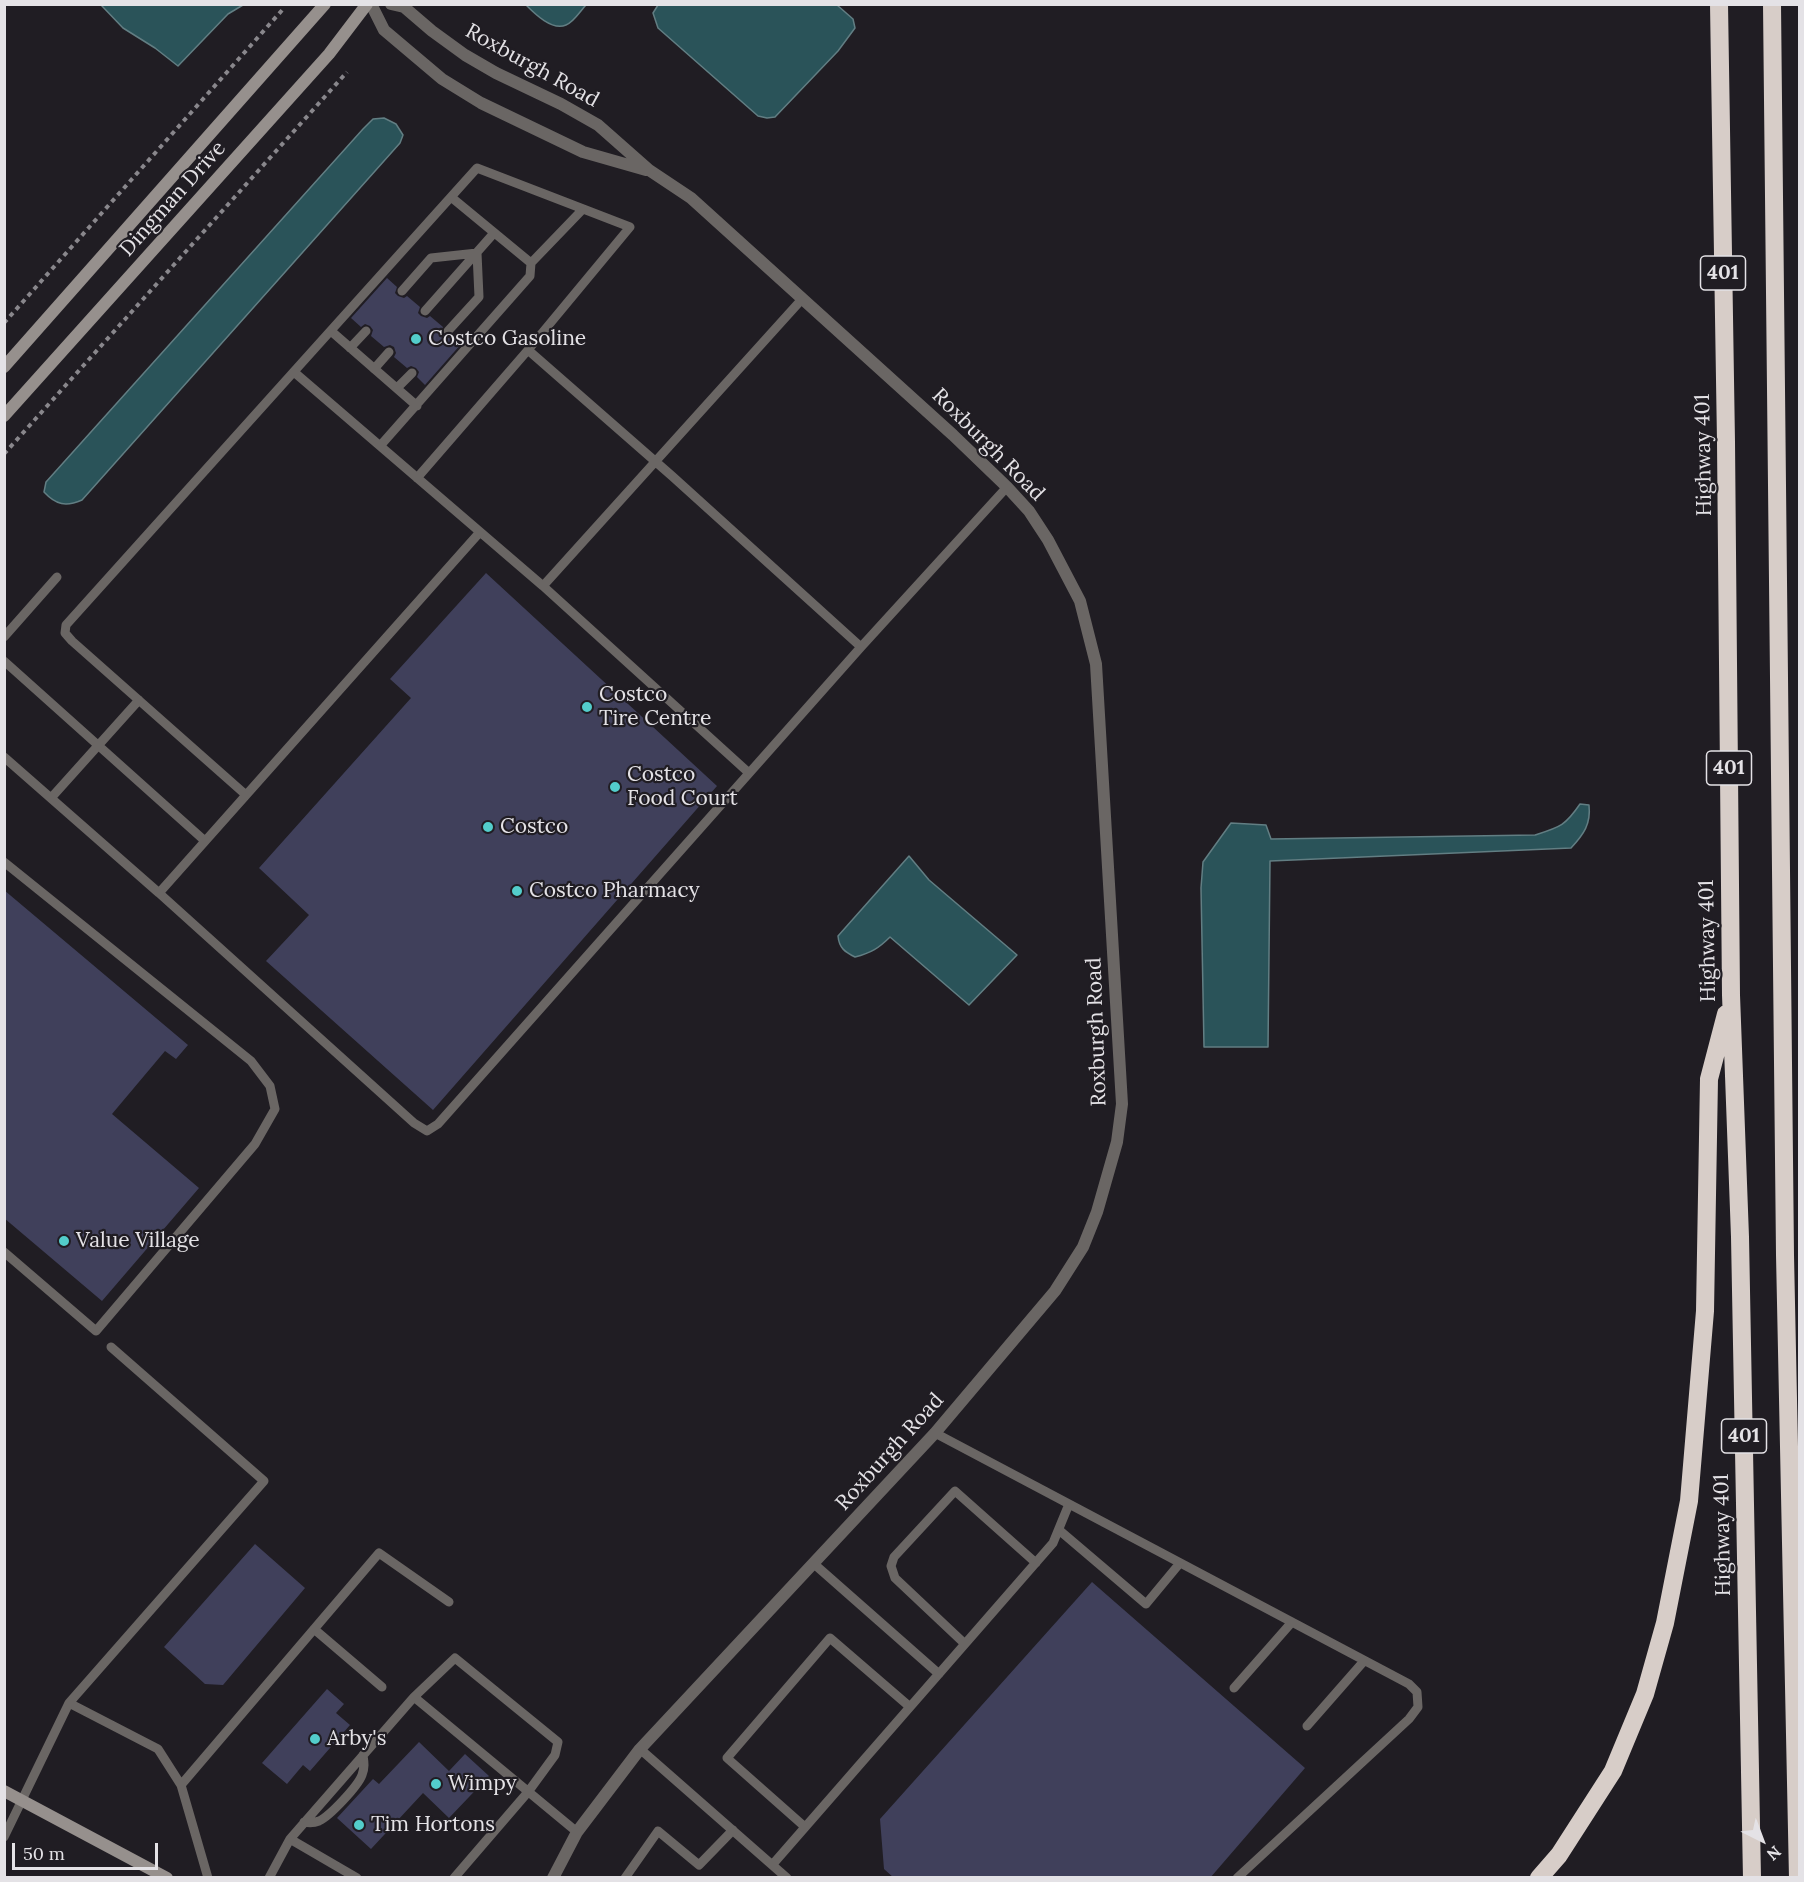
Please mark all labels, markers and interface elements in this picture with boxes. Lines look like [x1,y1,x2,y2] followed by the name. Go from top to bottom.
[461,19,603,113] street label: Roxburgh Road
[115,136,231,262] street label: Dingman Drive
[1700,256,1746,290] road number: 401
[428,326,586,352] place label: Costco Gasoline
[409,332,423,346] marker: Costco Gasoline
[926,383,1050,507] street label: Roxburgh Road
[1690,393,1718,517] street label: Highway 401
[599,682,711,732] place label: Costco Tire Centre
[580,700,594,714] marker: Costco Tire Centre
[1706,751,1752,785] road number: 401
[627,762,738,812] place label: Costco Food Court
[608,780,622,794] marker: Costco Food Court
[500,814,568,840] place label: Costco
[481,820,495,834] marker: Costco
[529,878,700,904] place label: Costco Pharmacy
[1694,879,1722,1003] street label: Highway 401
[510,884,524,898] marker: Costco Pharmacy
[1082,957,1112,1107] street label: Roxburgh Road
[76,1228,200,1254] place label: Value Village
[57,1234,71,1248] marker: Value Village
[831,1388,949,1516] street label: Roxburgh Road
[1722,1419,1766,1453] road number: 401
[1709,1473,1737,1597] street label: Highway 401
[327,1726,386,1752] place label: Arby's
[308,1732,322,1746] marker: Arby's
[448,1771,517,1797] place label: Wimpy
[429,1777,443,1791] marker: Wimpy
[1732,1810,1792,1870] north arrow
[371,1812,495,1838] place label: Tim Hortons
[352,1818,366,1832] marker: Tim Hortons
[15,1831,160,1869] scale bar
[23,1842,65,1865] text: 50 m
[1763,1842,1785,1865] text: N

